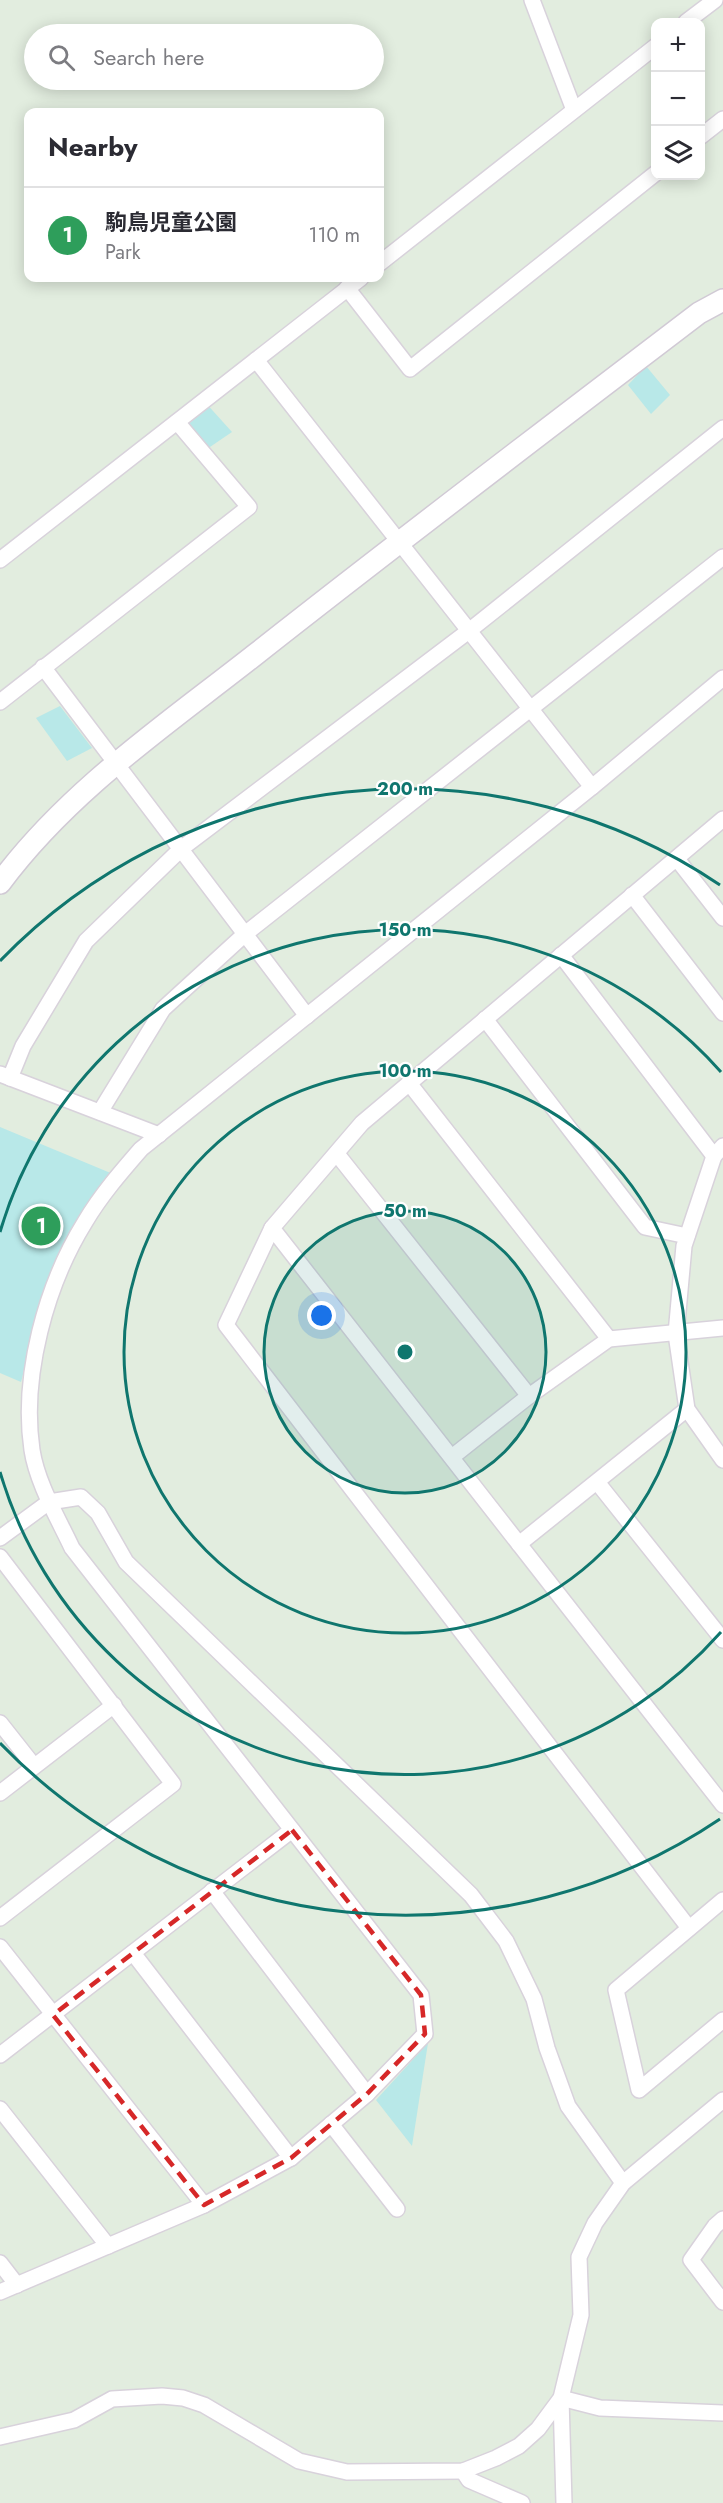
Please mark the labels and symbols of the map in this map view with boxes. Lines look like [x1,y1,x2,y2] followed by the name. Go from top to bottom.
[377,776,433,802] text: 200 m
[379,917,431,943] text: 150 m
[378,1058,432,1084] text: 100 m
[383,1198,427,1224] text: 50 m
[22,1204,60,1248] pin: 1
[307,1301,336,1330] your location
[395,1342,415,1362] centre of rings

